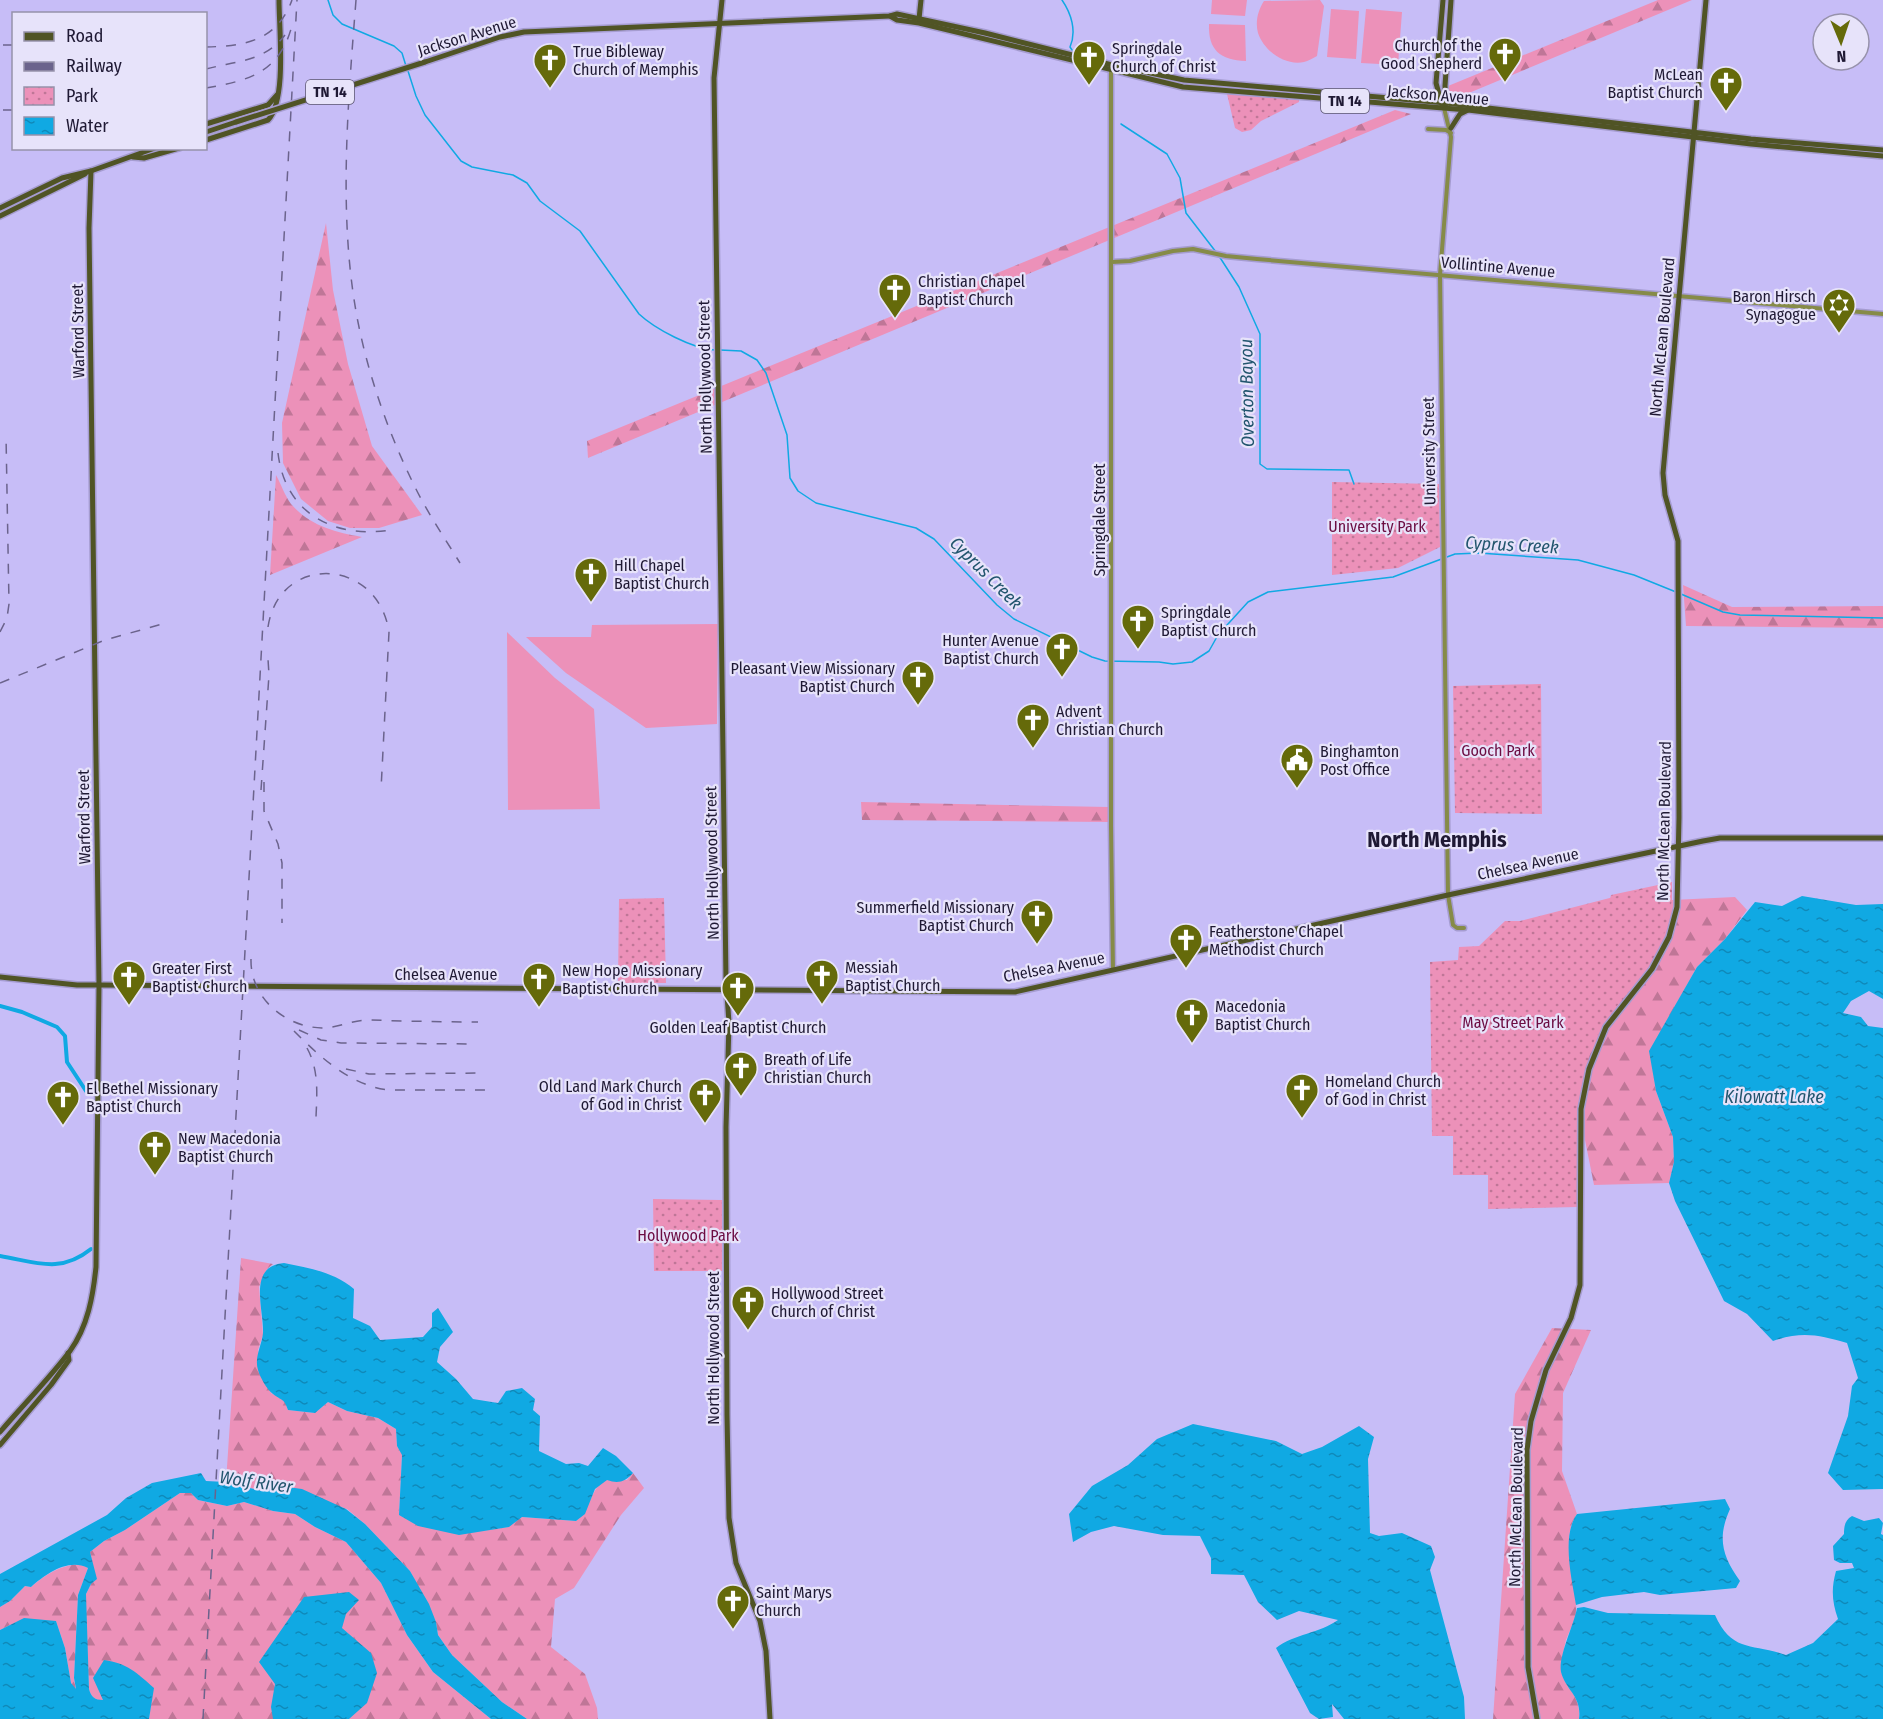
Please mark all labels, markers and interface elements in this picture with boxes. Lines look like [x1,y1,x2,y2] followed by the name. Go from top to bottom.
[12,12,207,150] legend
[415,12,519,60] street label: Jackson Avenue
[1811,12,1871,72] north arrow
[66,25,103,47] text: Road
[1381,36,1482,73] place label: Church of the Good Shepherd
[1487,36,1523,83] church icon: Church of the Good Shepherd
[1071,39,1107,86] church icon: Springdale Church of Christ
[1112,39,1217,76] place label: Springdale Church of Christ
[532,42,568,89] church icon: True Bibleway Church of Memphis
[573,42,699,79] place label: True Bibleway Church of Memphis
[1836,47,1847,66] text: N
[66,55,122,77] text: Railway
[1608,65,1703,102] place label: McLean Baptist Church
[1708,65,1744,112] church icon: McLean Baptist Church
[306,80,354,104] road number: TN 14
[1386,81,1490,109] street label: Jackson Avenue
[66,85,99,107] text: Park
[1321,89,1369,113] road number: TN 14
[66,115,109,137] text: Water
[1440,253,1556,281] street label: Vollintine Avenue
[1646,257,1678,417] street label: North McLean Boulevard
[877,272,913,319] church icon: Christian Chapel Baptist Church
[918,272,1025,309] place label: Christian Chapel Baptist Church
[68,283,88,379] street label: Warford Street
[1732,287,1816,324] place label: Baron Hirsch Synagogue
[1821,287,1857,334] synagogue icon: Baron Hirsch Synagogue
[694,299,716,454] street label: North Hollywood Street
[1235,339,1259,447] water label: Overton Bayou
[1419,396,1439,505] street label: University Street
[1090,463,1109,577] street label: Springdale Street
[1328,517,1426,536] park label: University Park
[945,532,1027,614] water label: Cyprus Creek
[1465,532,1559,558] water label: Cyprus Creek
[573,556,609,603] church icon: Hill Chapel Baptist Church
[614,556,709,593] place label: Hill Chapel Baptist Church
[1120,603,1156,650] church icon: Springdale Baptist Church
[1161,603,1256,640] place label: Springdale Baptist Church
[942,631,1039,668] place label: Hunter Avenue Baptist Church
[1044,631,1080,678] church icon: Hunter Avenue Baptist Church
[731,659,896,696] place label: Pleasant View Missionary Baptist Church
[900,659,936,706] church icon: Pleasant View Missionary Baptist Church
[1015,702,1051,749] church icon: Advent Christian Church
[1056,702,1163,739] place label: Advent Christian Church
[1461,741,1535,760] park label: Gooch Park
[1653,741,1675,901] street label: North McLean Boulevard
[1279,742,1315,789] public building icon: Binghamton Post Office
[1320,742,1399,779] place label: Binghamton Post Office
[74,769,94,865] street label: Warford Street
[701,785,723,940] street label: North Hollywood Street
[1367,826,1507,853] district label: North Memphis
[1476,844,1580,884] street label: Chelsea Avenue
[856,898,1015,935] place label: Summerfield Missionary Baptist Church
[1019,898,1055,945] church icon: Summerfield Missionary Baptist Church
[1168,922,1204,969] church icon: Featherstone Chapel Methodist Church
[1209,922,1343,959] place label: Featherstone Chapel Methodist Church
[1002,948,1106,986] street label: Chelsea Avenue
[804,958,840,1005] church icon: Messiah Baptist Church
[845,958,940,995] place label: Messiah Baptist Church
[111,959,147,1006] church icon: Greater First Baptist Church
[152,959,247,996] place label: Greater First Baptist Church
[521,961,557,1008] church icon: New Hope Missionary Baptist Church
[562,961,703,998] place label: New Hope Missionary Baptist Church
[395,965,497,984] street label: Chelsea Avenue
[720,970,756,1017] church icon: Golden Leaf Baptist Church
[1174,997,1210,1044] church icon: Macedonia Baptist Church
[1215,997,1310,1034] place label: Macedonia Baptist Church
[1462,1013,1564,1032] park label: May Street Park
[650,1018,826,1037] place label: Golden Leaf Baptist Church
[723,1050,759,1097] church icon: Breath of Life Christian Church
[764,1050,871,1087] place label: Breath of Life Christian Church
[1284,1072,1320,1119] church icon: Homeland Church of God in Christ
[1325,1072,1441,1109] place label: Homeland Church of God in Christ
[539,1077,683,1114] place label: Old Land Mark Church of God in Christ
[687,1077,723,1124] church icon: Old Land Mark Church of God in Christ
[45,1079,81,1126] church icon: El Bethel Missionary Baptist Church
[86,1079,219,1116] place label: El Bethel Missionary Baptist Church
[1724,1086,1824,1108] water label: Kilowatt Lake
[137,1129,173,1176] church icon: New Macedonia Baptist Church
[178,1129,281,1166] place label: New Macedonia Baptist Church
[637,1226,739,1245] park label: Hollywood Park
[704,1270,723,1425] street label: North Hollywood Street
[730,1284,766,1331] church icon: Hollywood Street Church of Christ
[771,1284,884,1321] place label: Hollywood Street Church of Christ
[1505,1427,1527,1587] street label: North McLean Boulevard
[218,1466,295,1498] water label: Wolf River
[715,1583,751,1630] church icon: Saint Marys Church
[756,1583,832,1620] place label: Saint Marys Church

